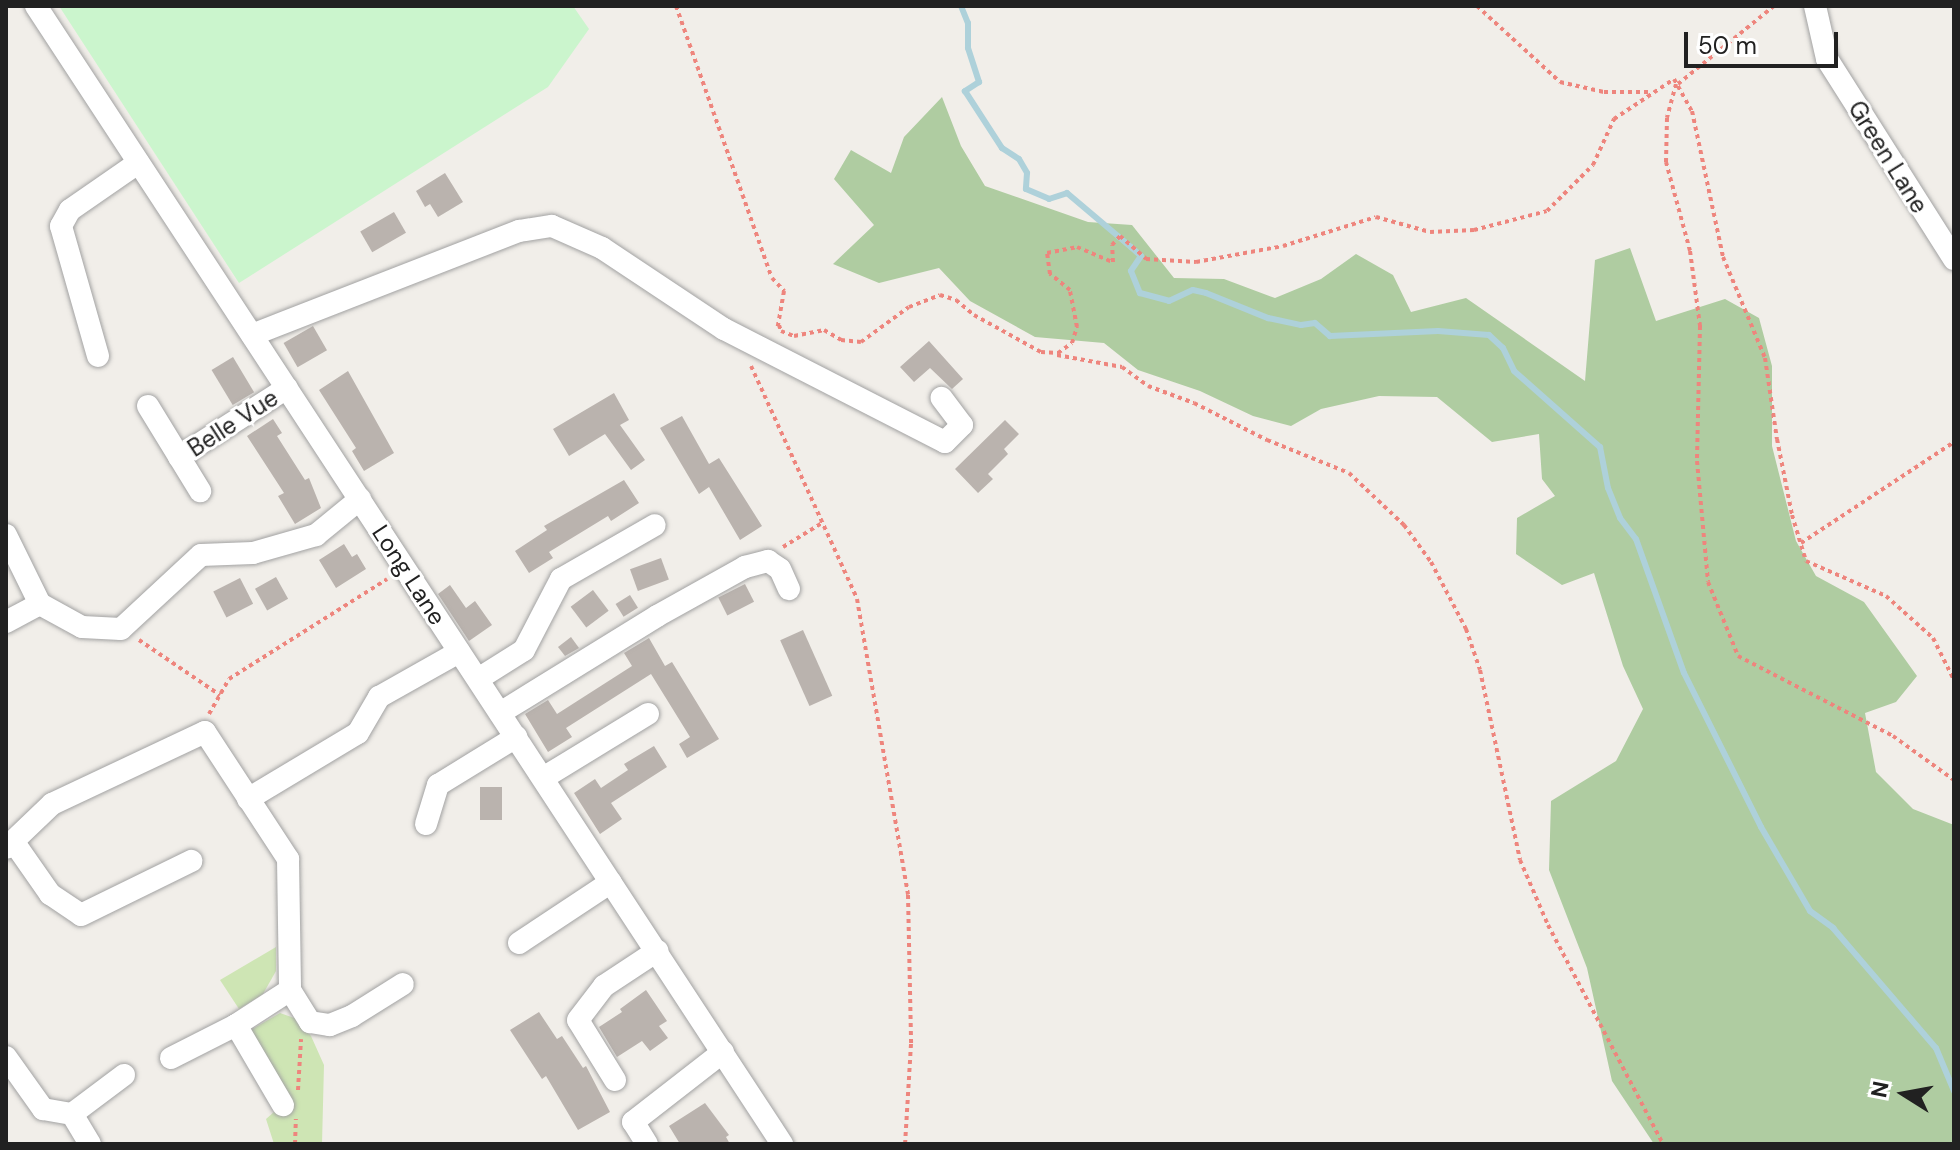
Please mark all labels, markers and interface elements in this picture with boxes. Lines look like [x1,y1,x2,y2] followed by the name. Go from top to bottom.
[1688,16,1842,66] scale bar
[1698,30,1757,61] text: 50 m
[1842,95,1934,219] street label: Green Lane
[182,383,284,463] street label: Belle Vue
[366,520,452,630] street label: Long Lane
[1864,1054,1944,1134] north arrow
[1864,1079,1896,1100] text: N

